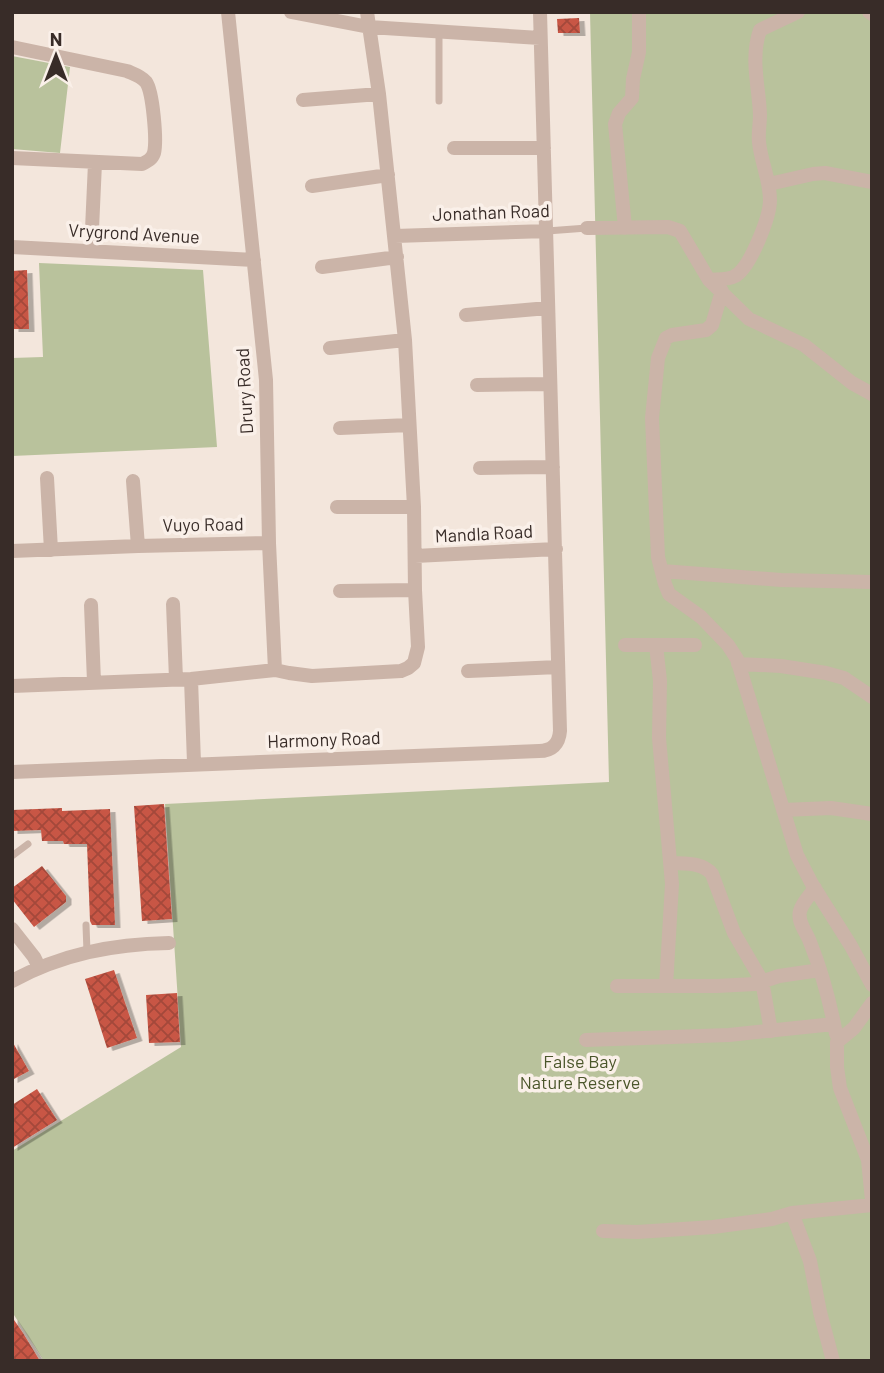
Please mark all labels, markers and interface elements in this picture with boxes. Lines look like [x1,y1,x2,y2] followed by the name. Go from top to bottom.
[21,21,91,91] north arrow
[50,27,62,50] text: N
[432,199,550,225] street label: Jonathan Road
[68,219,200,247] street label: Vrygrond Avenue
[231,347,257,435] street label: Drury Road
[162,512,244,536] street label: Vuyo Road
[434,519,534,547] street label: Mandla Road
[267,726,381,752] street label: Harmony Road
[520,1050,640,1093] park label: False Bay Nature Reserve

